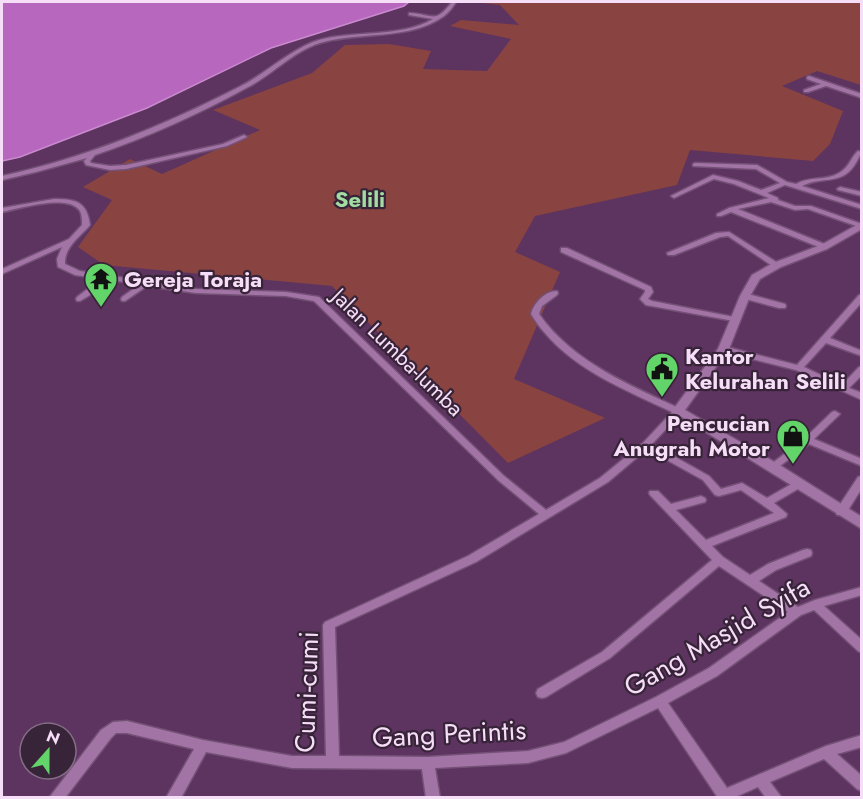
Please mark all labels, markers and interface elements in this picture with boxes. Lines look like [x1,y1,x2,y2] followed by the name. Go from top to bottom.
[335,183,385,215] district label: Selili
[83,261,119,308] temple icon: Gereja Toraja
[124,263,262,295] place label: Gereja Toraja
[323,279,471,423] street label: Jalan Lumba-lumba
[685,340,846,397] place label: Kantor Kelurahan Selili
[644,351,680,398] public building icon: Kantor Kelurahan Selili
[612,407,770,464] place label: Pencucian Anugrah Motor
[775,418,811,465] shop icon: Pencucian Anugrah Motor
[617,567,817,706] street label: Gang Masjid Syifa
[285,631,328,753] street label: Cumi-cumi
[371,710,527,757] street label: Gang Perintis
[18,721,78,781] north arrow
[43,724,63,750] text: N

